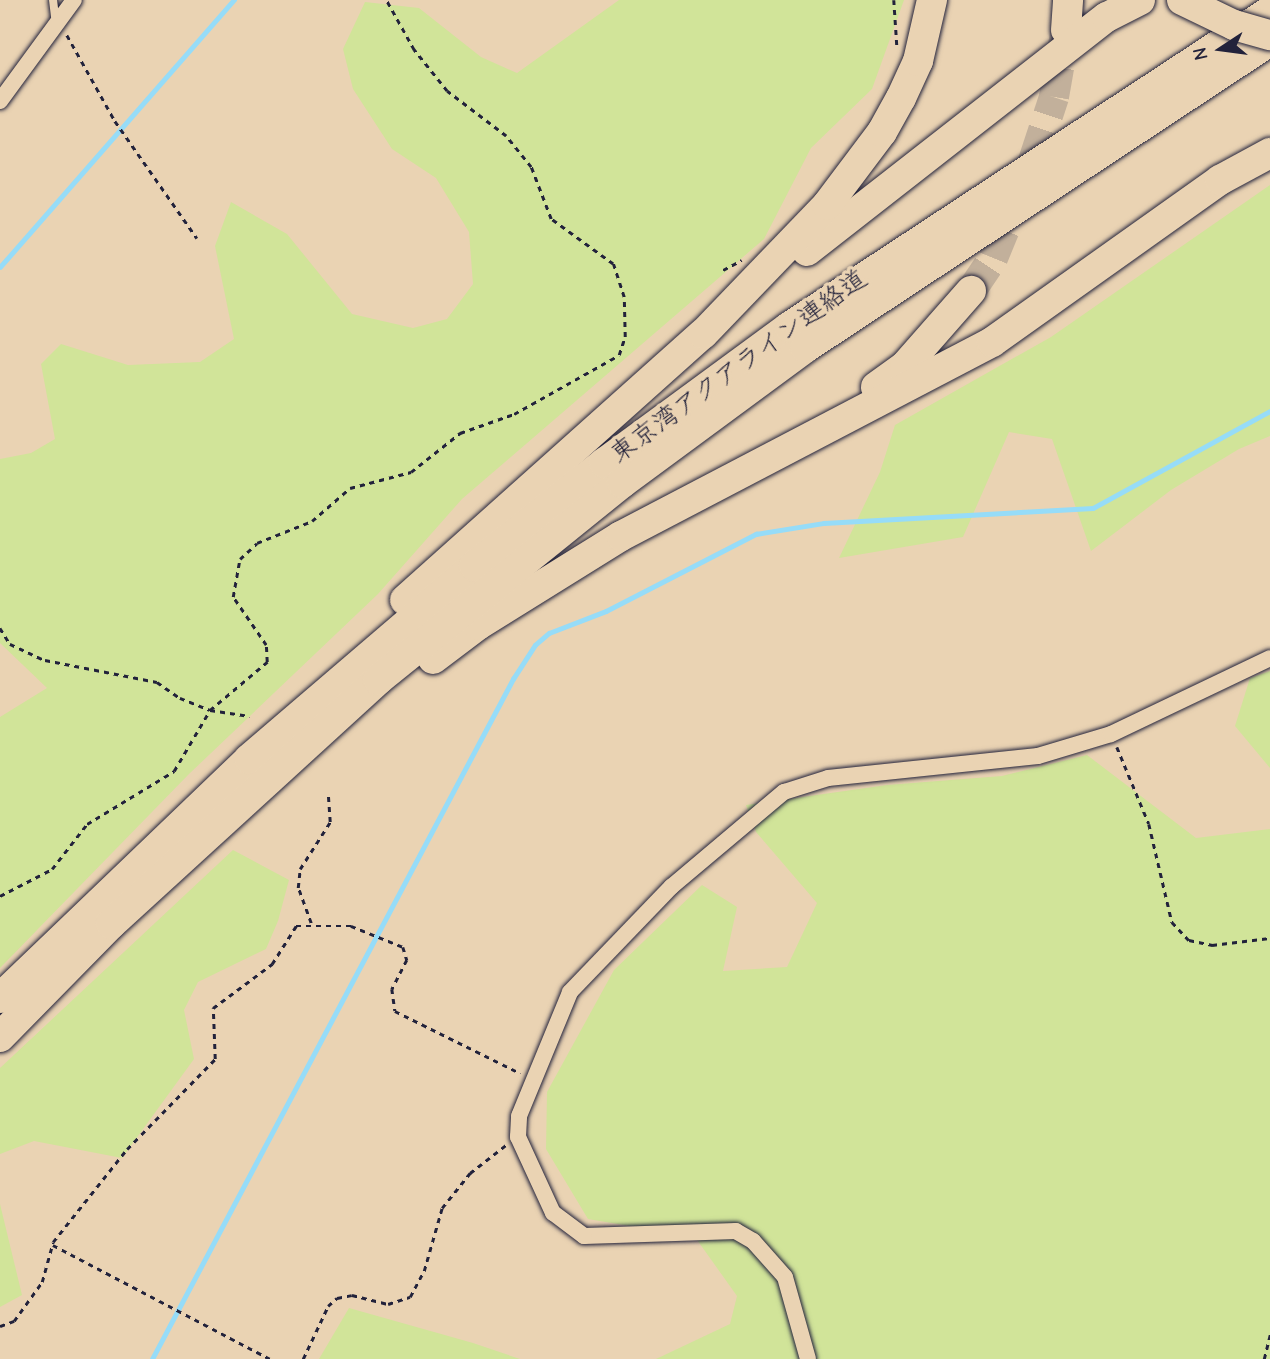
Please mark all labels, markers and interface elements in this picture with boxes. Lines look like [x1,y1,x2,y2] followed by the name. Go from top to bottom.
[1186,14,1256,84] north arrow
[1188,45,1213,62] text: N
[604,263,874,471] street label: 東京湾アクアライン連絡道

